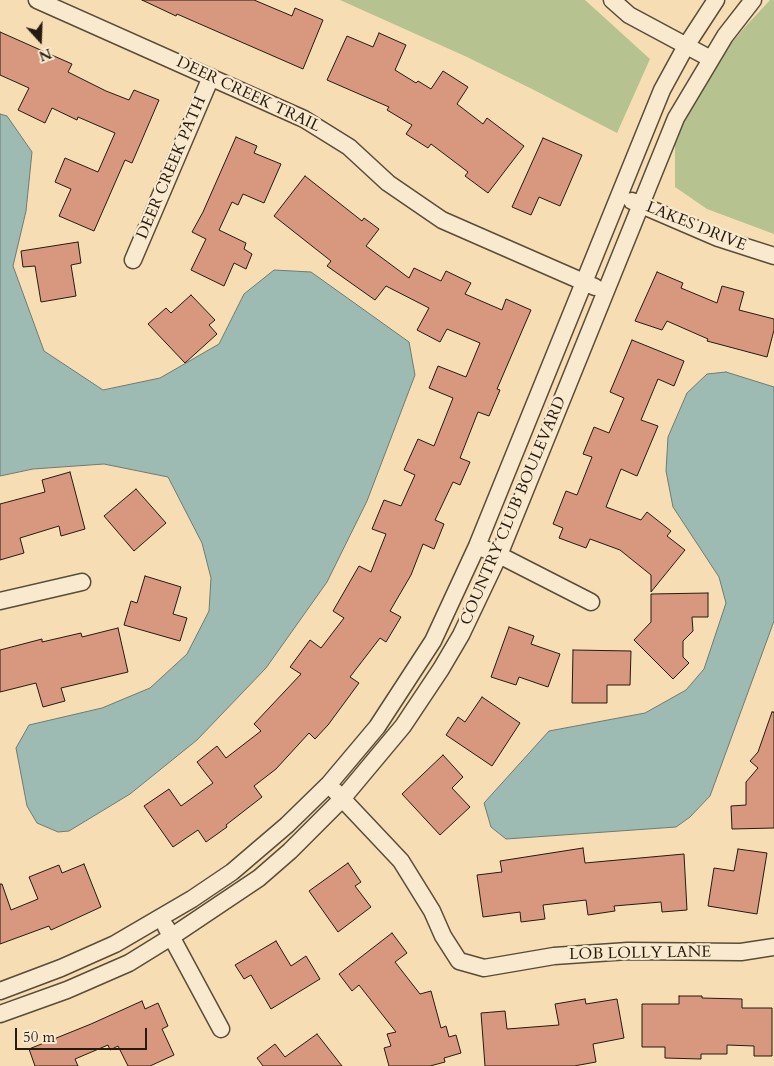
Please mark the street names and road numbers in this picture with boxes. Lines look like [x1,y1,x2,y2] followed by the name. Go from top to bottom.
[173,53,323,137] street label: DEER CREEK TRAIL
[133,94,211,242] street label: DEER CREEK PATH
[643,198,749,256] street label: LAKES DRIVE
[457,394,571,628] street label: COUNTRY CLUB BOULEVARD
[569,943,711,965] street label: LOB LOLLY LANE

